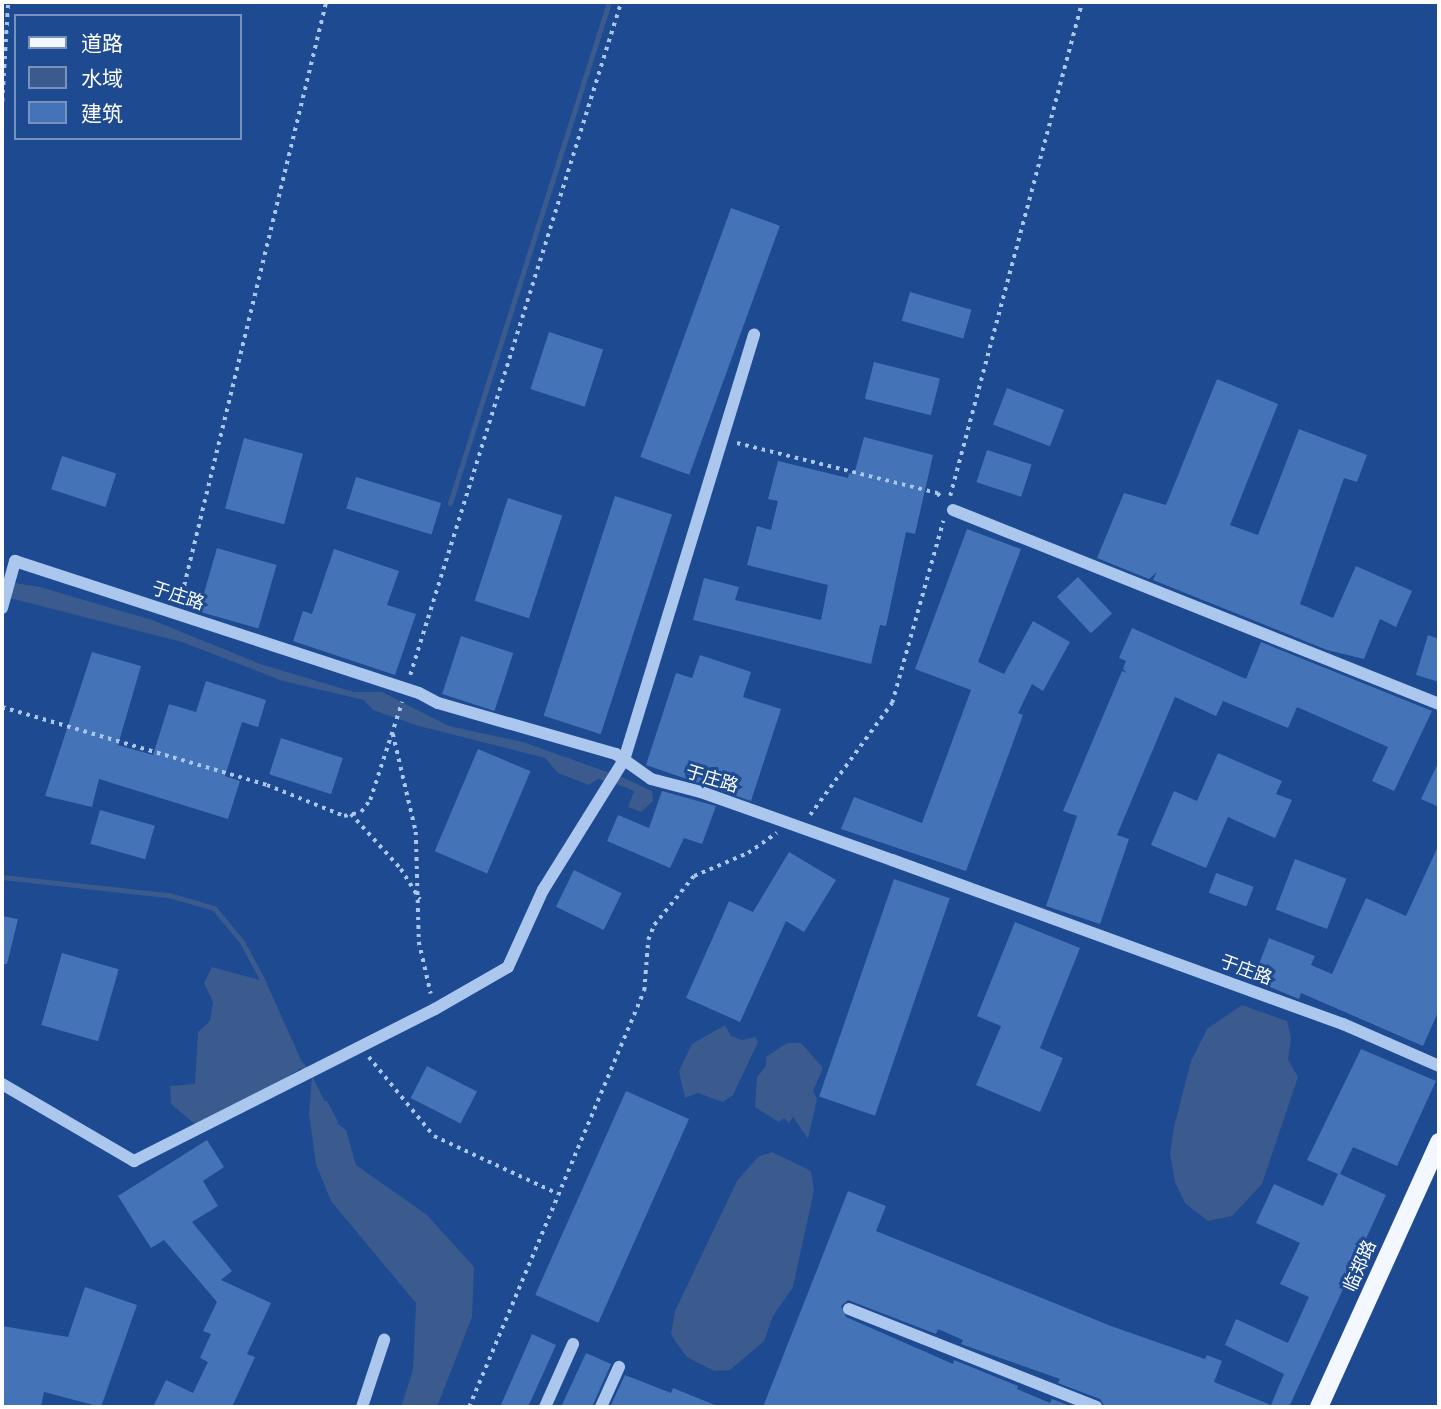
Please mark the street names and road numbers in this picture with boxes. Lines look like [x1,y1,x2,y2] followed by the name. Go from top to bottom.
[149,577,207,615] street label: 于庄路
[683,761,741,797] street label: 于庄路
[1217,951,1275,989] street label: 于庄路
[1339,1237,1381,1295] street label: 临郑路

